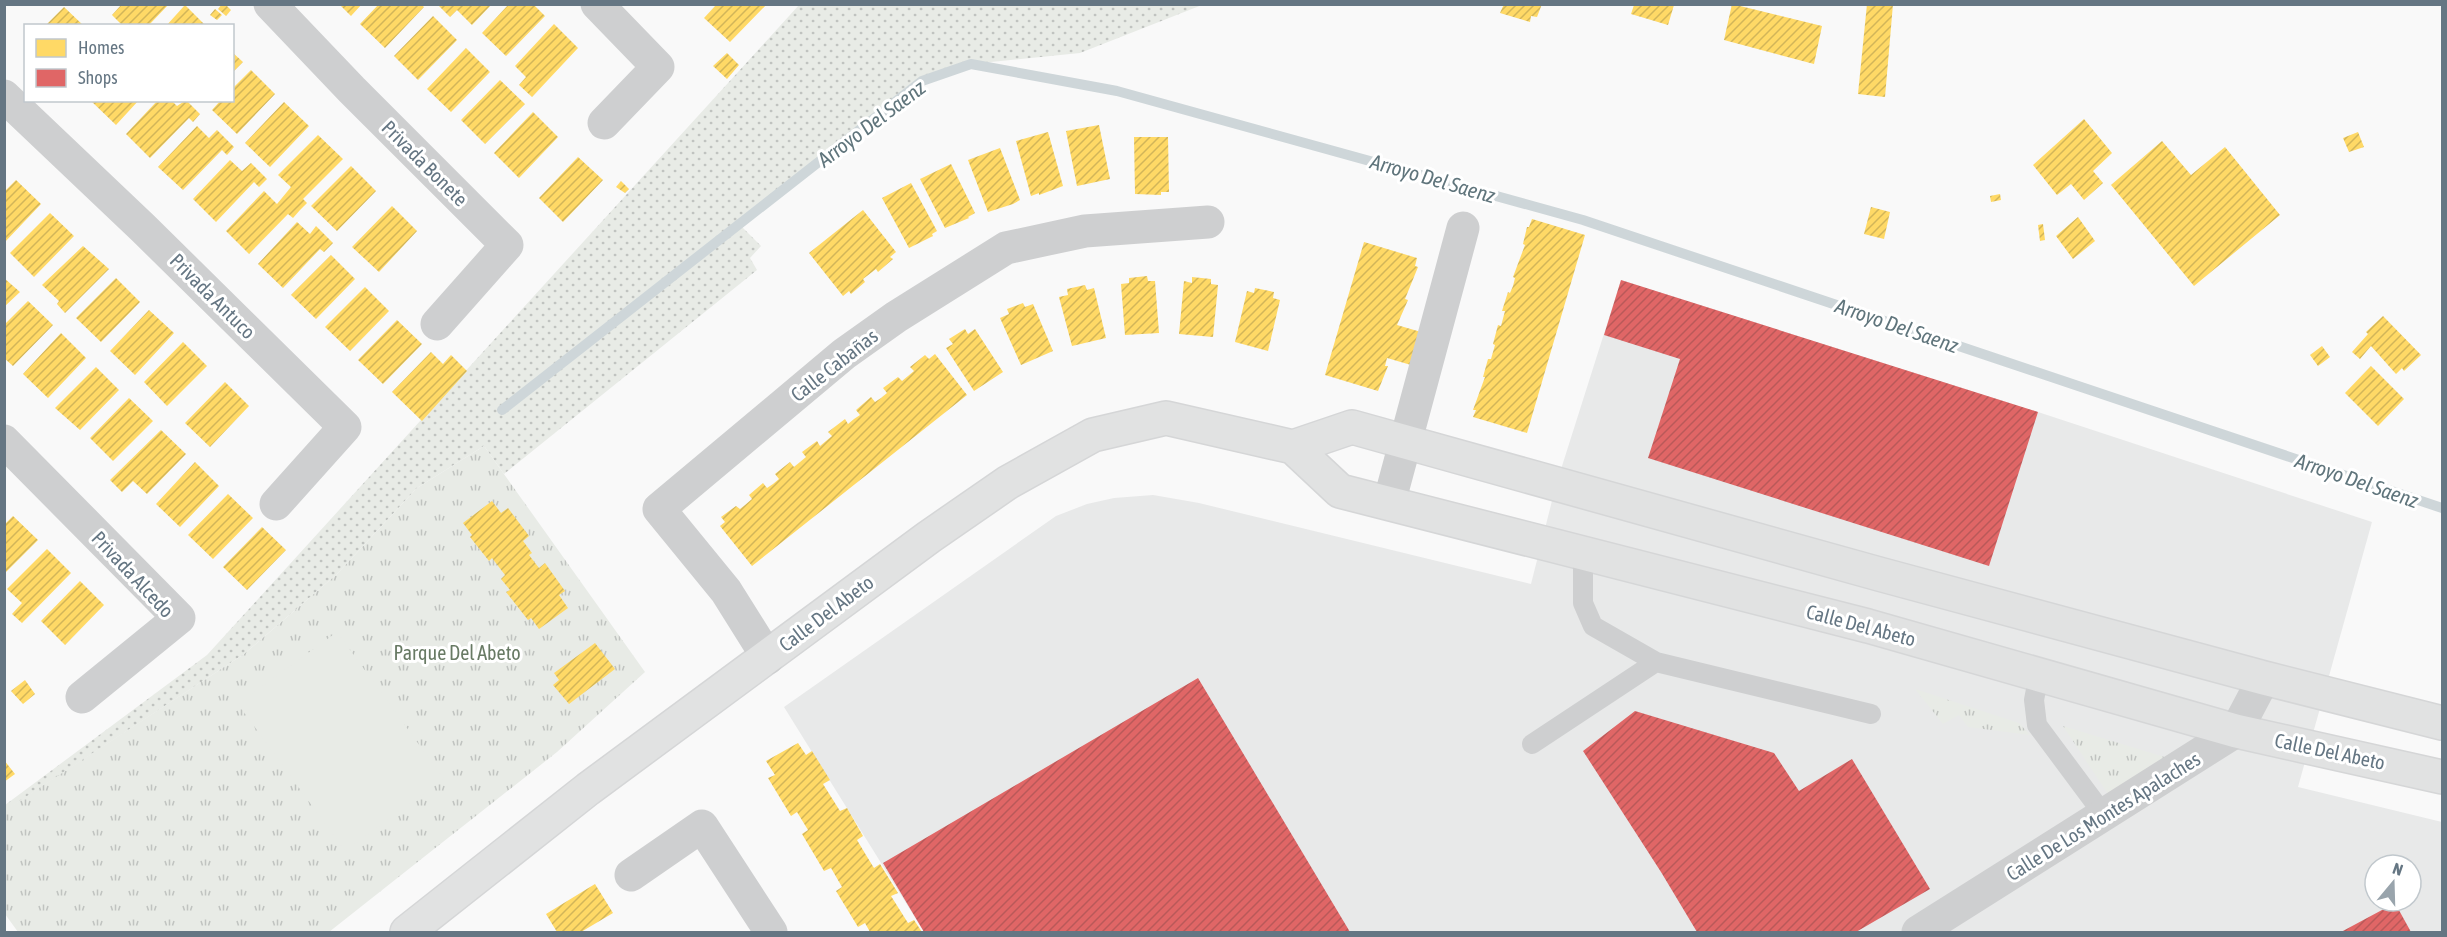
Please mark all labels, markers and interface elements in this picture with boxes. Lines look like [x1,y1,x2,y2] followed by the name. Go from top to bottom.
[24,24,234,102] legend
[78,37,124,58] text: Homes
[78,67,118,88] text: Shops
[812,74,930,172] water label: Arroyo Del Saenz
[377,115,473,211] street label: Privada Bonete
[1367,148,1498,207] water label: Arroyo Del Saenz
[166,249,260,343] street label: Privada Antuco
[1831,292,1962,357] water label: Arroyo Del Saenz
[786,324,882,406] street label: Calle Cabañas
[2291,447,2422,512] water label: Arroyo Del Saenz
[87,526,179,622] street label: Privada Alcedo
[774,570,878,656] street label: Calle Del Abeto
[1804,599,1918,651] street label: Calle Del Abeto
[393,641,521,664] park label: Parque Del Abeto
[2273,728,2387,774] street label: Calle Del Abeto
[2002,747,2204,885] street label: Calle De Los Montes Apalaches
[2363,853,2423,913] north arrow
[2390,859,2405,879] text: N

